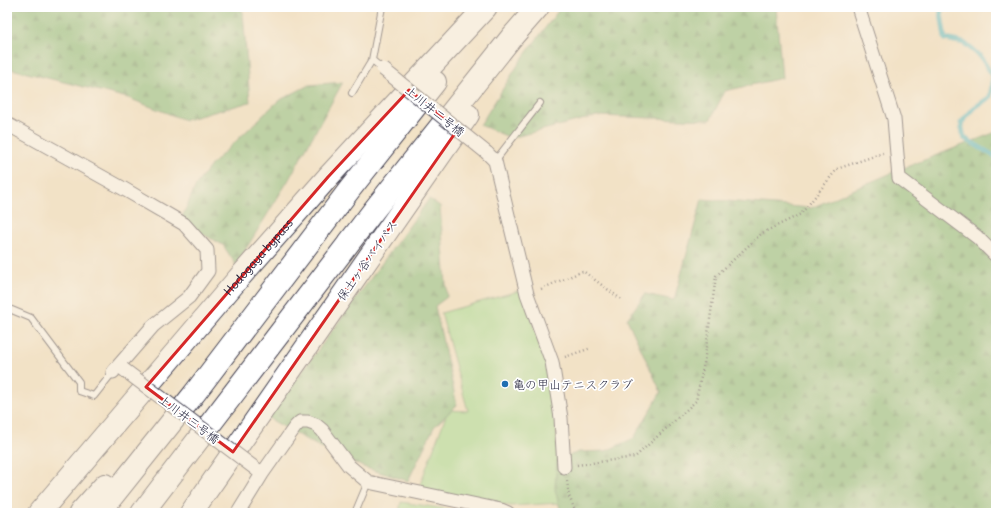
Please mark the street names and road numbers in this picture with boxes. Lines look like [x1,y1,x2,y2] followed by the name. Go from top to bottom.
[402,83,468,139] street label: 上川井二号橋
[220,215,296,298] street label: Hodogaya bypass
[333,216,401,304] street label: 保土ヶ谷バイパス
[156,391,222,447] street label: 上川井三号橋

